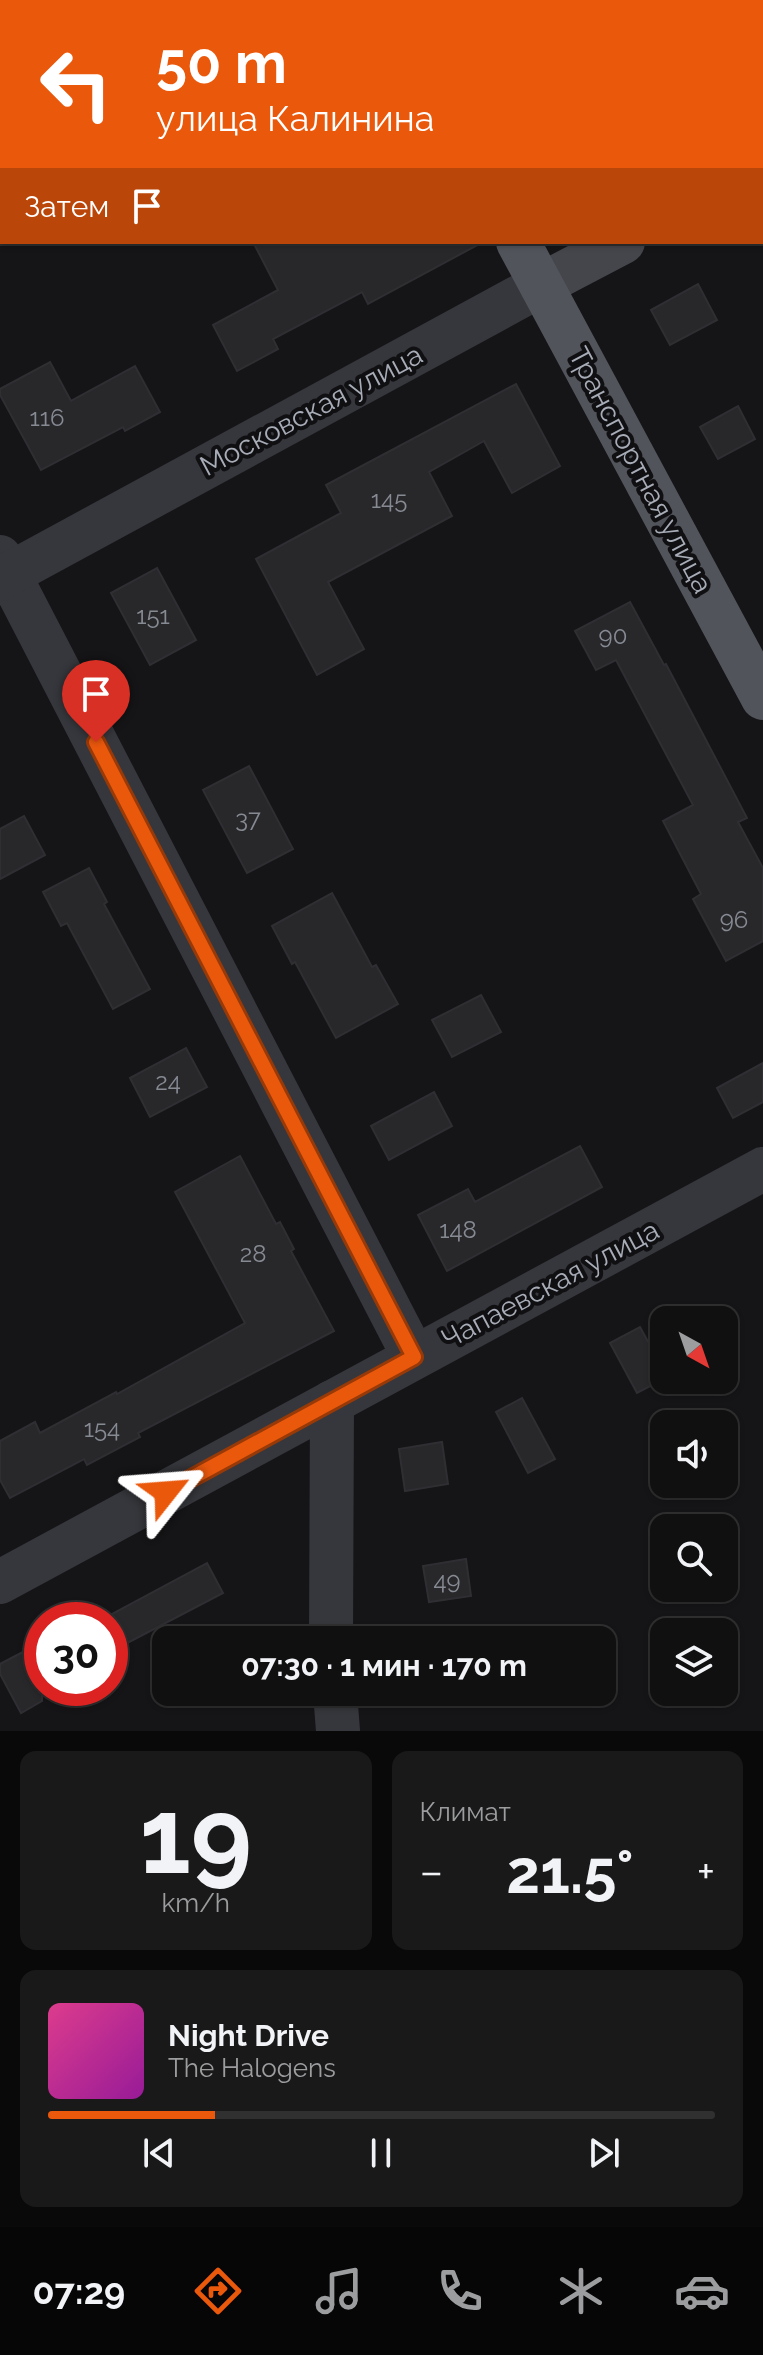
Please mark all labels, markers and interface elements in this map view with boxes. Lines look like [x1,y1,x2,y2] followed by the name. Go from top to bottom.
[156,30,287,96] text: 50 m
[24,32,128,136] icon: left
[156,97,434,139] text: улица Калинина
[125,184,169,228] icon: arrive
[24,189,109,224] text: Затем
[194,338,428,483] street label: Московская улица
[562,342,719,599] street label: Транспортная улица
[29,403,65,432] house number: 116
[371,485,407,514] house number: 145
[136,601,170,630] house number: 151
[599,621,627,650] house number: 90
[62,660,130,742] pin
[74,672,118,716] icon: arrive
[235,804,261,833] house number: 37
[720,905,748,934] house number: 96
[155,1067,181,1096] house number: 24
[436,1213,664,1356] street label: Чапаевская улица
[439,1215,477,1244] house number: 148
[240,1239,266,1268] house number: 28
[650,1306,738,1394] north arrow
[650,1306,738,1706] map controls
[650,1410,738,1498] button: sound
[84,1414,120,1443] house number: 154
[124,1450,208,1534] position arrow
[650,1514,738,1602] button: search
[433,1566,461,1595] house number: 49
[24,1602,128,1706] speed limit sign: 30
[650,1618,738,1706] button: layers
[241,1648,527,1683] text: 07:30 · 1 мин · 170 m
[139,1775,252,1897] text: 19
[420,1797,511,1827] text: Климат
[506,1837,634,1907] text: 21.5°
[420,1846,443,1897] text: −
[697,1846,715,1897] text: +
[161,1888,230,1918] text: km/h
[168,2018,329,2053] text: Night Drive
[168,2053,336,2083] text: The Halogens
[137,2131,181,2175] icon: previous
[359,2131,403,2175] icon: pause
[582,2131,626,2175] icon: next
[190,2263,246,2319] icon: directions
[311,2263,367,2319] icon: music
[432,2263,488,2319] icon: phone
[553,2263,609,2319] icon: climate
[674,2263,730,2319] icon: car
[33,2270,125,2312] text: 07:29

